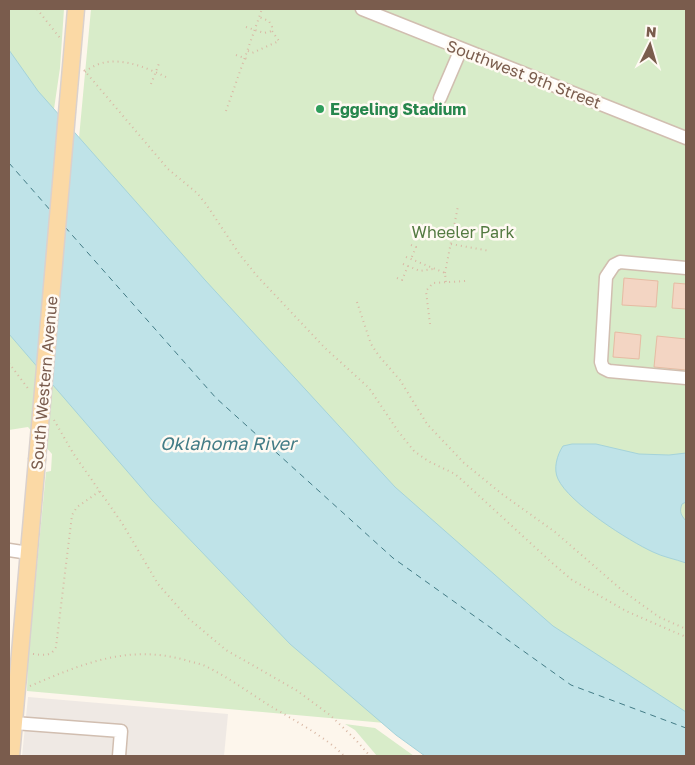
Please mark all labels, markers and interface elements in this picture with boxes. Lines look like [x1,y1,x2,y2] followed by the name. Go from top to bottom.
[625,20,675,70] north arrow
[645,23,657,40] text: N
[444,35,604,113] street label: Southwest 9th Street
[330,99,466,119] place label: Eggeling Stadium
[314,103,326,115] marker: Eggeling Stadium
[412,222,514,242] park label: Wheeler Park
[26,295,62,471] street label: South Western Avenue
[160,432,299,454] water label: Oklahoma River

